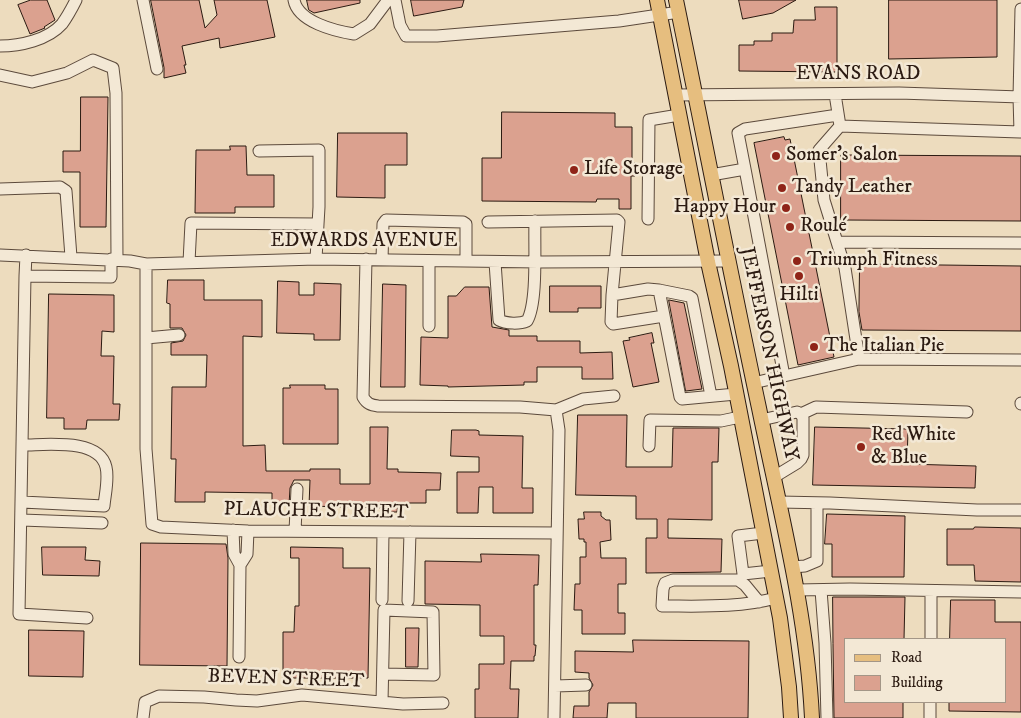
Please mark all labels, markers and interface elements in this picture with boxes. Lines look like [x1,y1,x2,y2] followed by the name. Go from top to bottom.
[796,63,920,87] street label: EVANS ROAD
[786,144,898,168] place label: Somer's Salon
[770,150,782,162] marker: Somer's Salon
[584,158,683,182] place label: Life Storage
[568,164,580,176] marker: Life Storage
[792,176,912,200] place label: Tandy Leather
[776,182,788,194] marker: Tandy Leather
[674,196,776,220] place label: Happy Hour
[780,202,792,214] marker: Happy Hour
[800,215,847,239] place label: Roulé
[784,221,796,233] marker: Roulé
[270,230,458,254] street label: EDWARDS AVENUE
[734,245,802,463] street label: JEFFERSON HIGHWAY
[807,249,938,273] place label: Triumph Fitness
[791,255,803,267] marker: Triumph Fitness
[793,270,805,282] marker: Hilti
[779,284,819,308] place label: Hilti
[824,335,944,359] place label: The Italian Pie
[808,341,820,353] marker: The Italian Pie
[871,424,956,471] place label: Red White & Blue
[855,441,867,453] marker: Red White & Blue
[223,498,409,526] street label: PLAUCHE STREET
[844,638,1006,703] legend
[891,648,922,667] text: Road
[207,665,365,695] street label: BEVEN STREET
[891,673,943,692] text: Building

